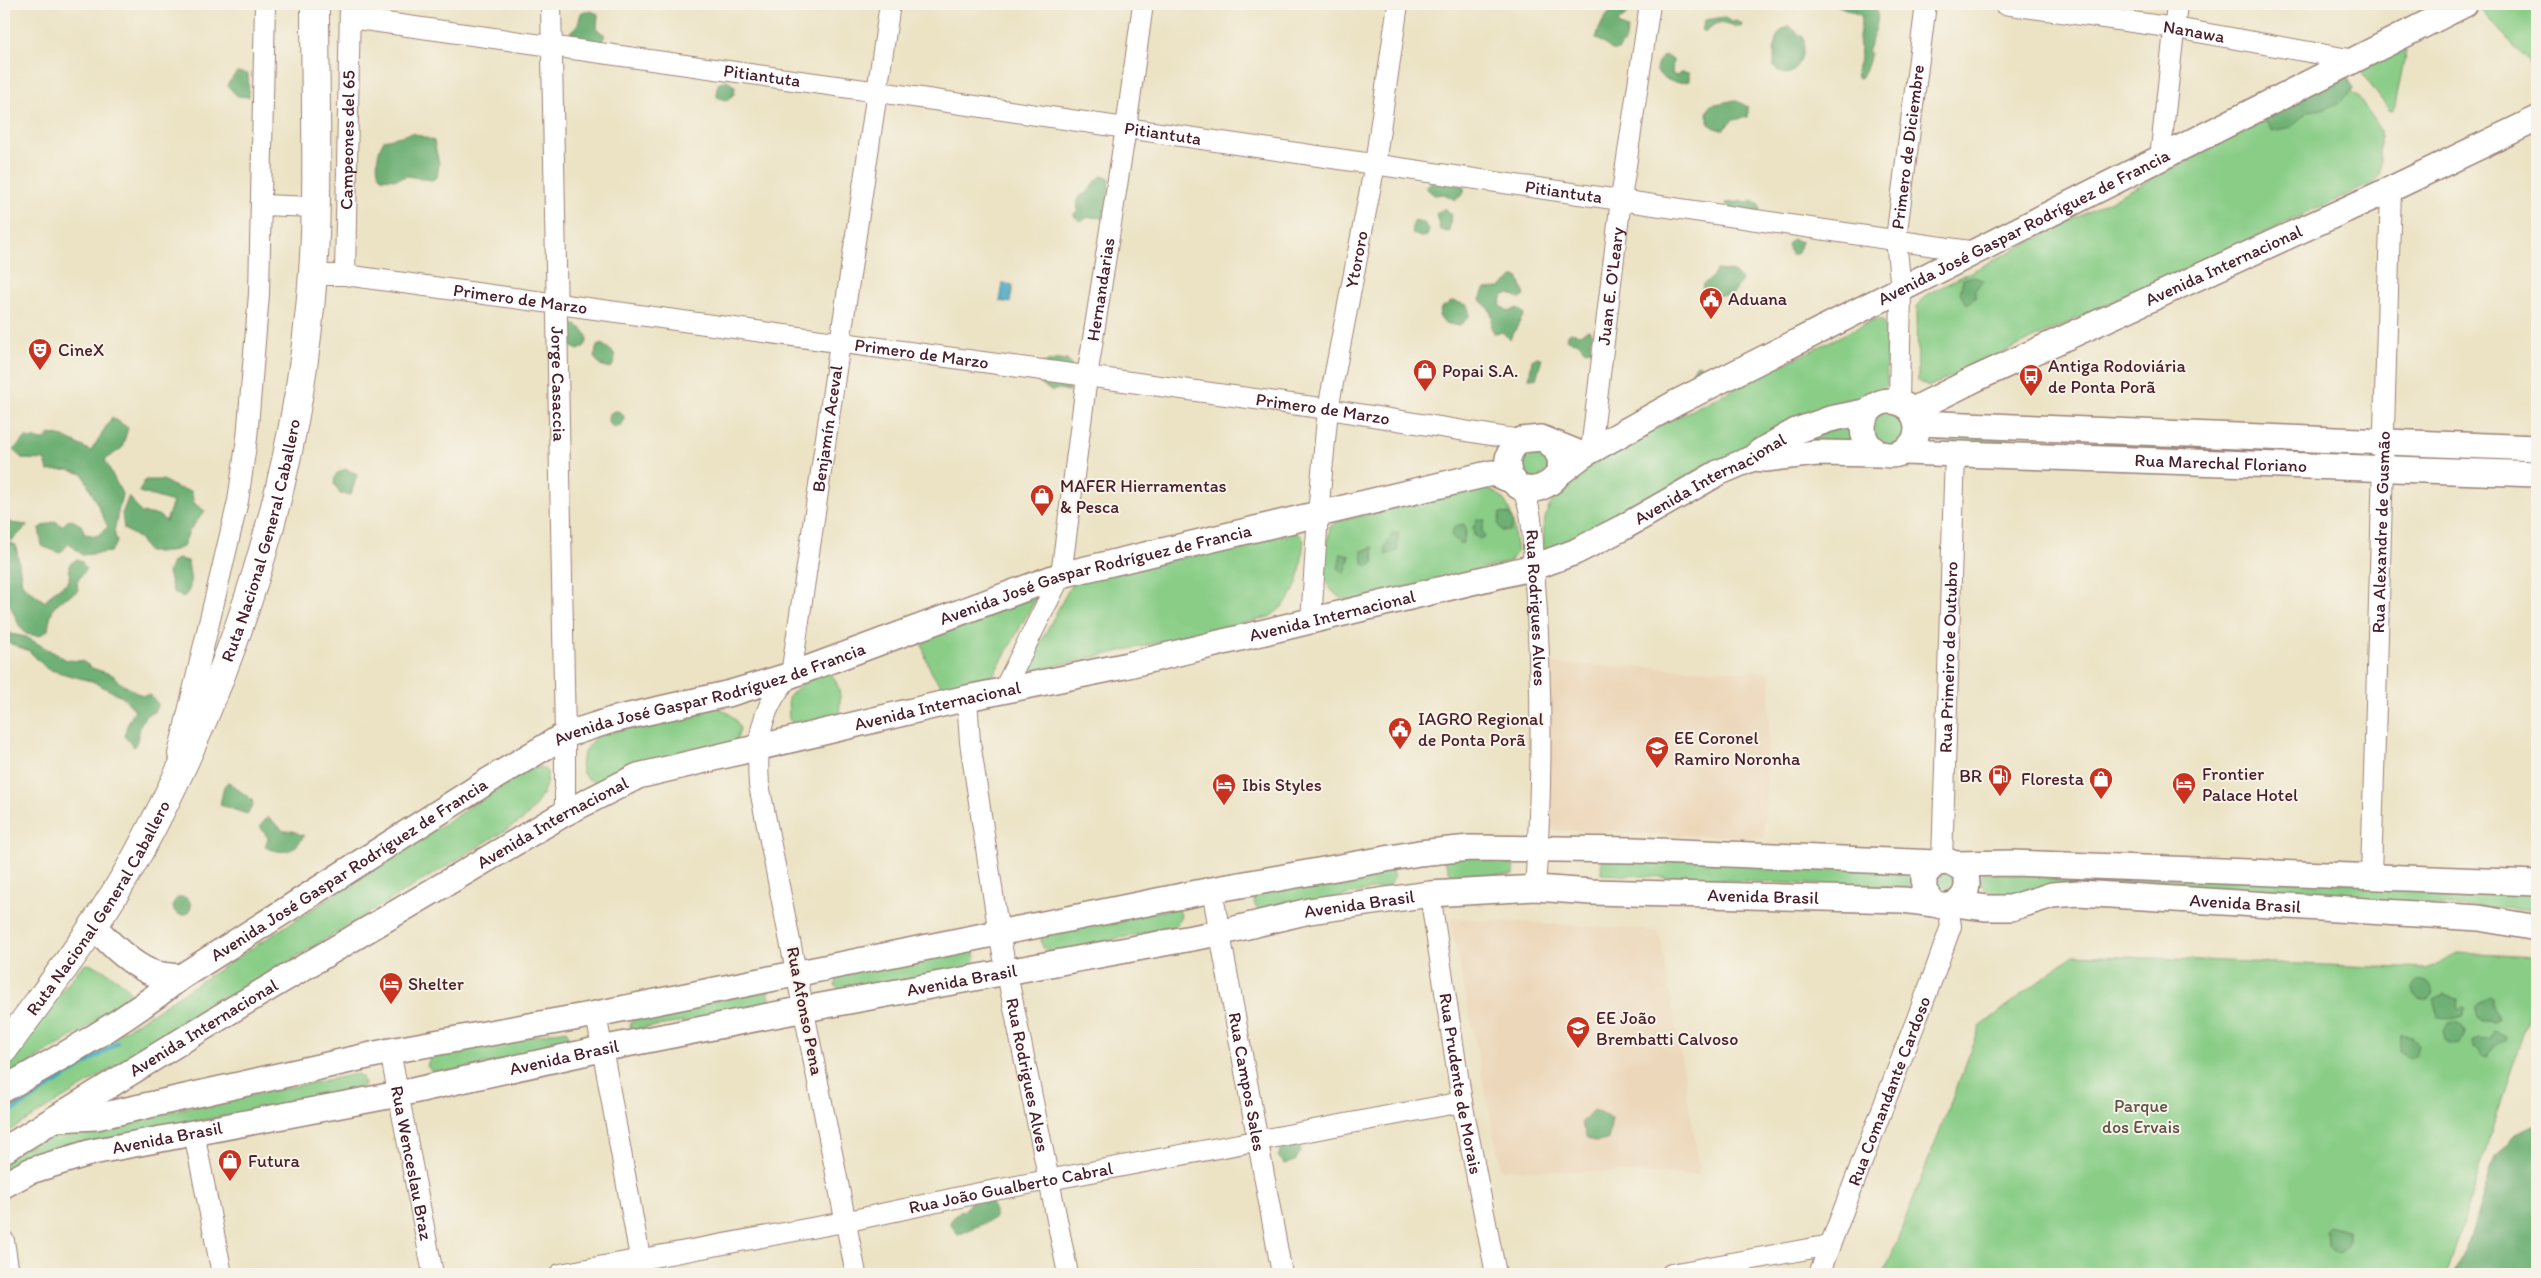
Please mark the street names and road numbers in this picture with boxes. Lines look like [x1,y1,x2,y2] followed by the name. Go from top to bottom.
[2162,15,2227,48] street label: Nanawa
[722,59,802,92] street label: Pitiantuta
[1886,63,1929,231] street label: Primero de Diciembre
[335,70,360,210] street label: Campeones del 65
[1123,117,1203,150] street label: Pitiantuta
[1874,144,2174,310] street label: Avenida José Gaspar Rodríguez de Francia
[1524,175,1604,208] street label: Pitiantuta
[2142,220,2306,311] street label: Avenida Internacional
[1593,225,1629,346] street label: Juan E. O'Leary
[1340,229,1373,290] street label: Ytororo
[1082,236,1120,343] street label: Hernandarias
[452,279,589,319] street label: Primero de Marzo
[546,326,570,443] street label: Jorge Casaccia
[853,334,990,374] street label: Primero de Marzo
[807,364,848,494] street label: Benjamín Aceval
[1254,388,1392,430] street label: Primero de Marzo
[216,417,305,665] street label: Ruta Nacional General Caballero
[1630,428,1790,530] street label: Avenida Internacional
[2367,431,2395,634] street label: Rua Alexandre de Gusmão
[2134,449,2307,477] street label: Rua Marechal Floriano
[936,519,1254,630] street label: Avenida José Gaspar Rodríguez de Francia
[1521,529,1551,686] street label: Rua Rodrigues Alves
[1934,561,1963,753] street label: Rua Primeiro de Outubro
[1247,585,1418,646] street label: Avenida Internacional
[549,637,869,750] street label: Avenida José Gaspar Rodríguez de Francia
[852,676,1023,735] street label: Avenida Internacional
[473,772,632,874] street label: Avenida Internacional
[206,773,492,966] street label: Avenida José Gaspar Rodríguez de Francia
[21,797,175,1020] street label: Ruta Nacional General Caballero
[1707,884,1819,909] street label: Avenida Brasil
[1303,885,1416,923] street label: Avenida Brasil
[2189,889,2302,918] street label: Avenida Brasil
[782,945,828,1078] street label: Rua Afonso Pena
[905,959,1019,1001] street label: Avenida Brasil
[125,974,282,1081] street label: Avenida Internacional
[1434,991,1487,1176] street label: Rua Prudente de Morais
[1843,993,1935,1189] street label: Rua Comandante Cardoso
[1001,996,1054,1154] street label: Rua Rodrigues Alves
[1224,1011,1270,1153] street label: Rua Campos Sales
[507,1035,621,1080] street label: Avenida Brasil
[386,1084,437,1243] street label: Rua Wenceslau Braz
[110,1117,224,1159] street label: Avenida Brasil
[907,1157,1115,1219] street label: Rua João Gualberto Cabral

